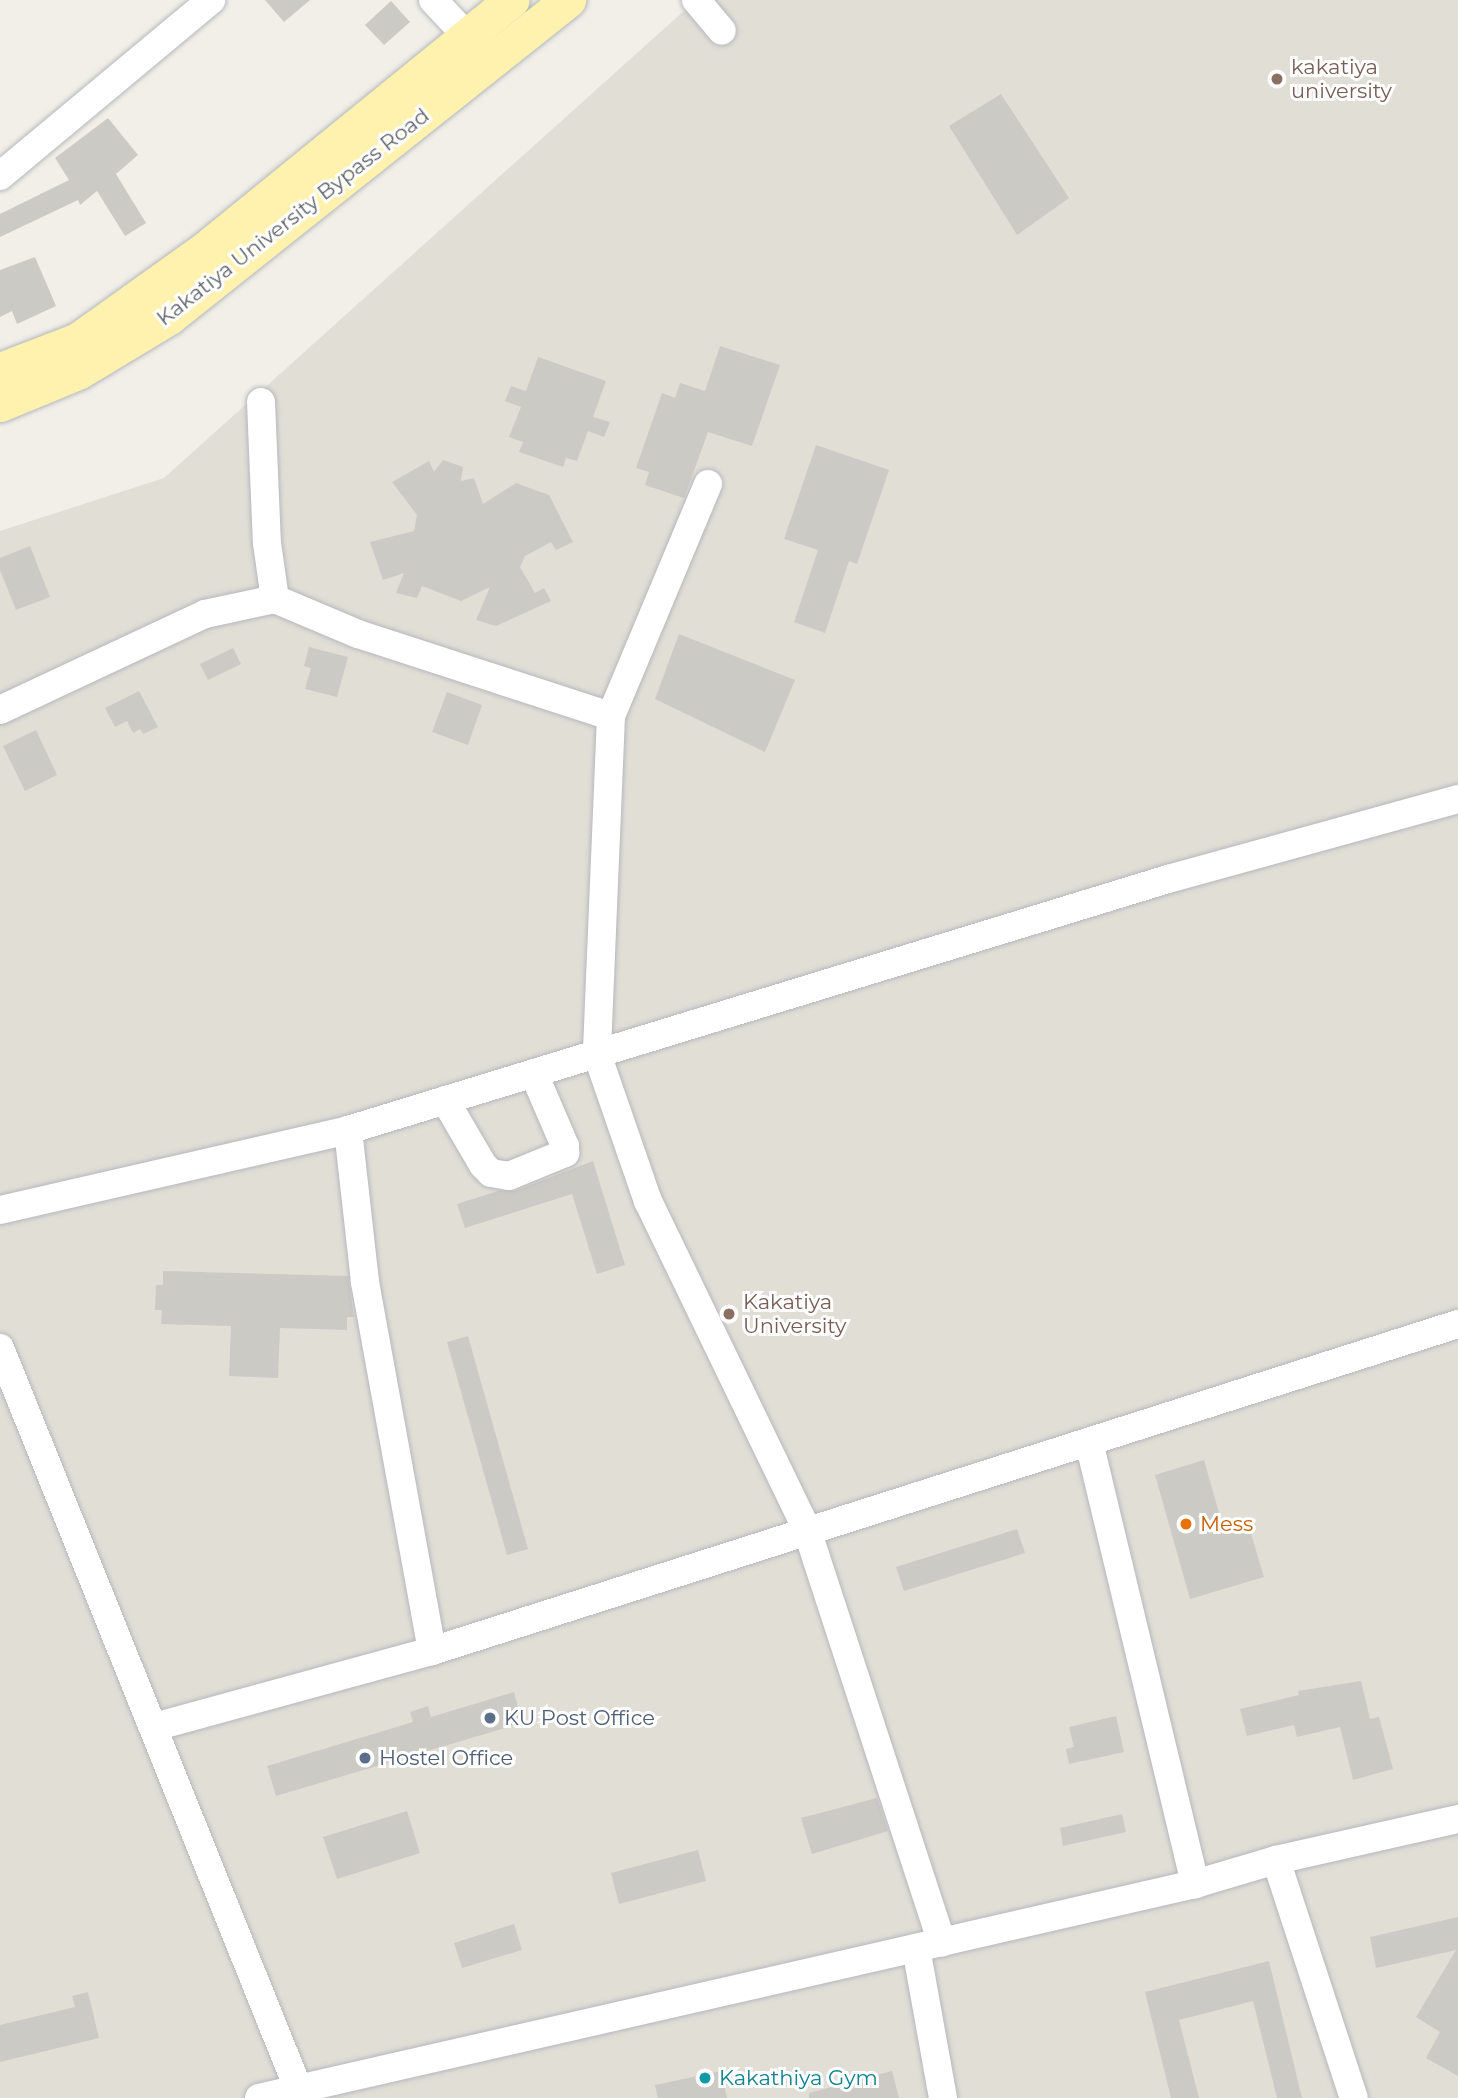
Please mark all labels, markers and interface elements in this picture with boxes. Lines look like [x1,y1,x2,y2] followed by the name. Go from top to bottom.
[1291,54,1392,104] place label: kakatiya university
[1269,71,1285,87] marker: kakatiya university
[152,103,434,331] street label: Kakatiya University Bypass Road
[743,1289,846,1339] place label: Kakatiya University
[721,1306,737,1322] marker: Kakatiya University
[1200,1511,1253,1537] place label: Mess
[1178,1516,1194,1532] marker: Mess
[504,1705,655,1731] place label: KU Post Office
[482,1710,498,1726] marker: KU Post Office
[379,1745,513,1771] place label: Hostel Office
[357,1750,373,1766] marker: Hostel Office
[719,2065,878,2091] place label: Kakathiya Gym
[697,2070,713,2086] marker: Kakathiya Gym

